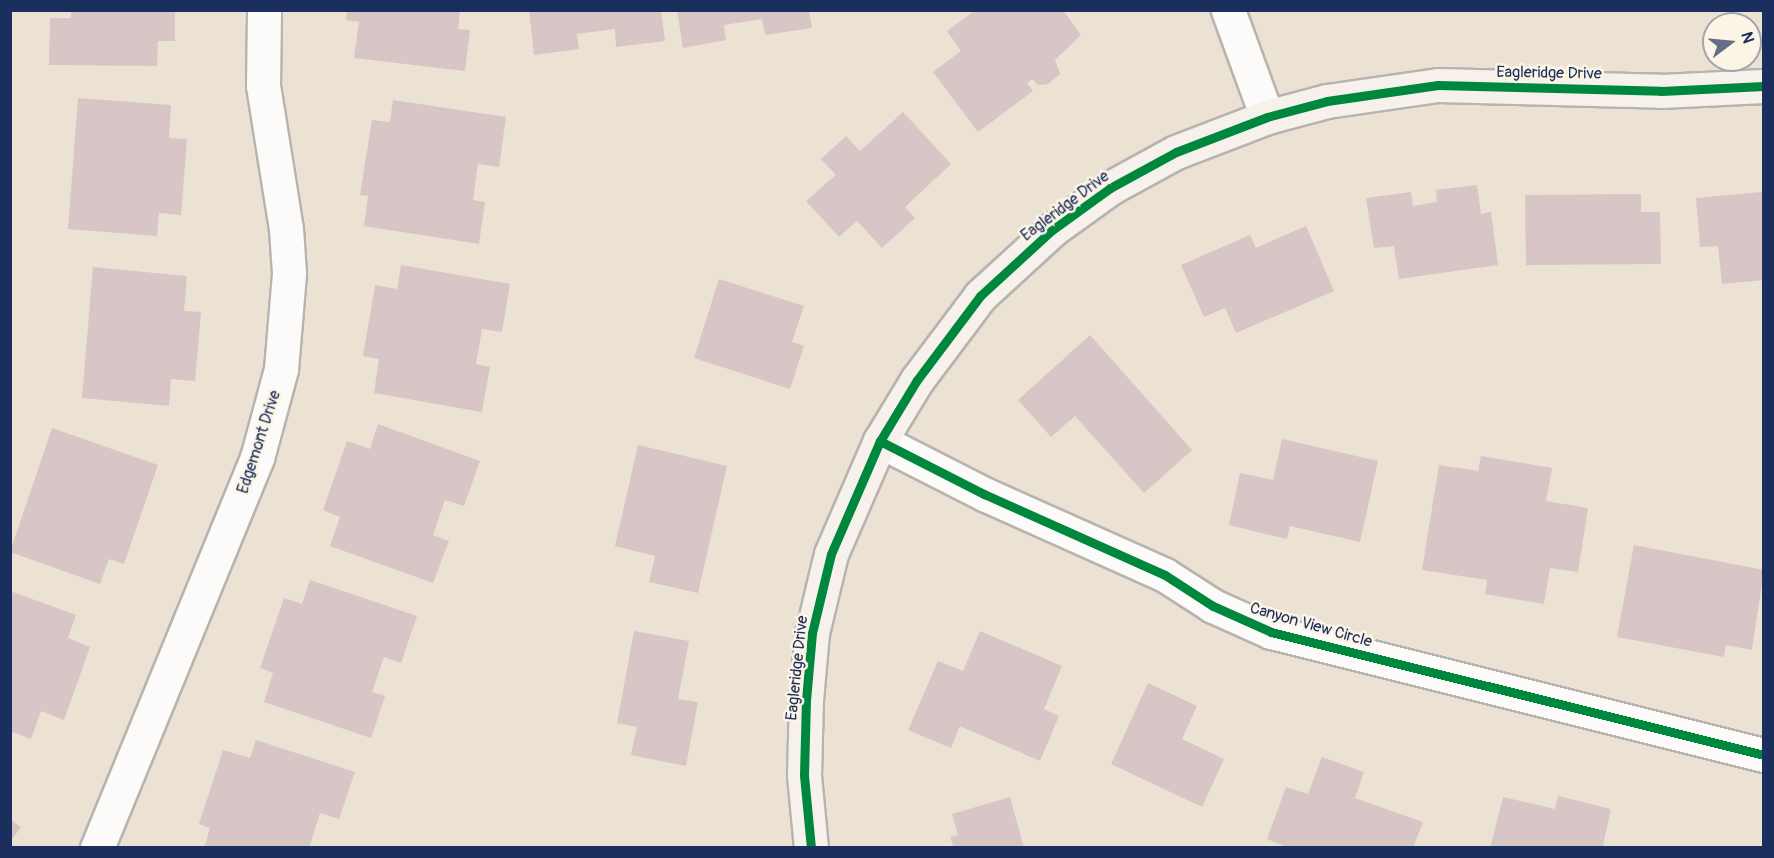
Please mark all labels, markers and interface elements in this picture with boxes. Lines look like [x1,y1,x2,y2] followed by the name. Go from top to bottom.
[1702,12,1762,72] north arrow
[1736,30,1758,46] text: N
[1496,62,1602,84] street label: Eagleridge Drive
[1017,167,1113,245] street label: Eagleridge Drive
[233,388,285,496] street label: Edgemont Drive
[1248,598,1374,652] street label: Canyon View Circle
[782,615,812,721] street label: Eagleridge Drive

